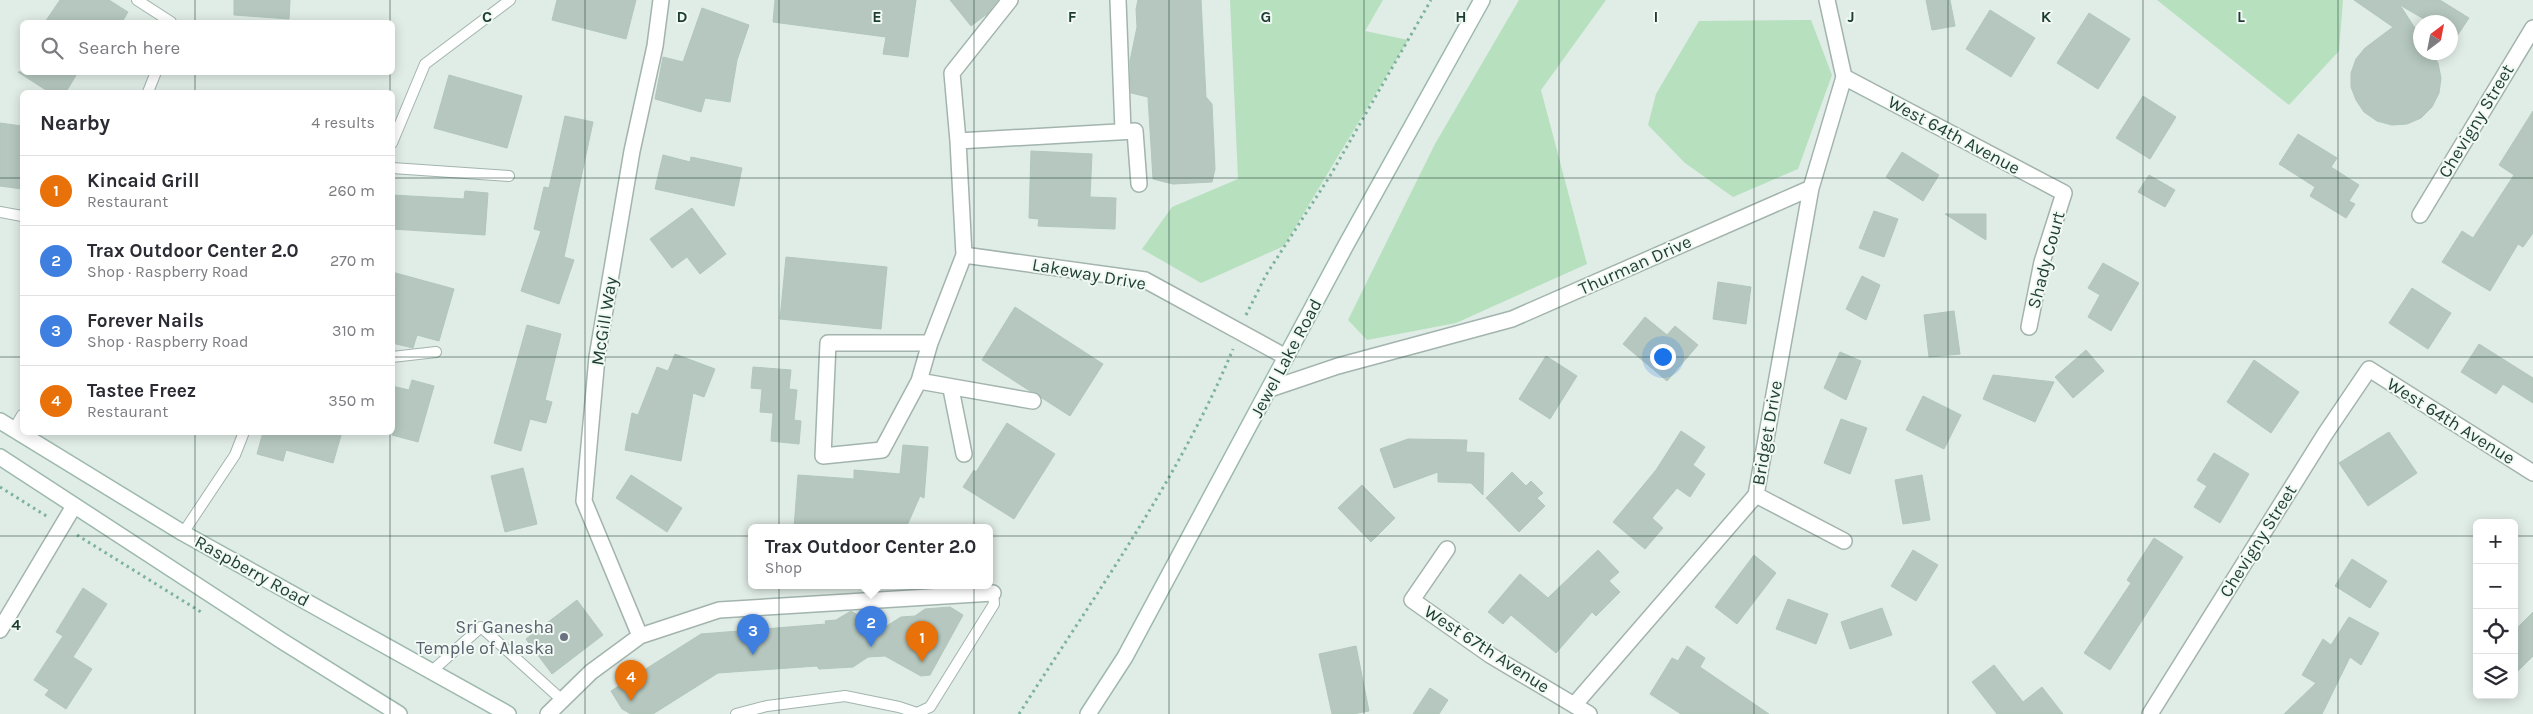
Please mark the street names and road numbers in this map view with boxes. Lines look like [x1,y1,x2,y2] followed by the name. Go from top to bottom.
[2433,60,2519,182] street label: Chevigny Street
[1884,91,2024,179] street label: West 64th Avenue
[2022,209,2070,311] street label: Shady Court
[1575,230,1695,300] street label: Thurman Drive
[1030,253,1148,295] street label: Lakeway Drive
[586,274,622,367] street label: McGill Way
[1245,295,1327,421] street label: Jewel Lake Road
[2383,373,2519,469] street label: West 64th Avenue
[1747,379,1787,487] street label: Bridget Drive
[2215,480,2302,601] street label: Chevigny Street
[191,530,313,612] street label: Raspberry Road
[1420,600,1554,698] street label: West 67th Avenue

